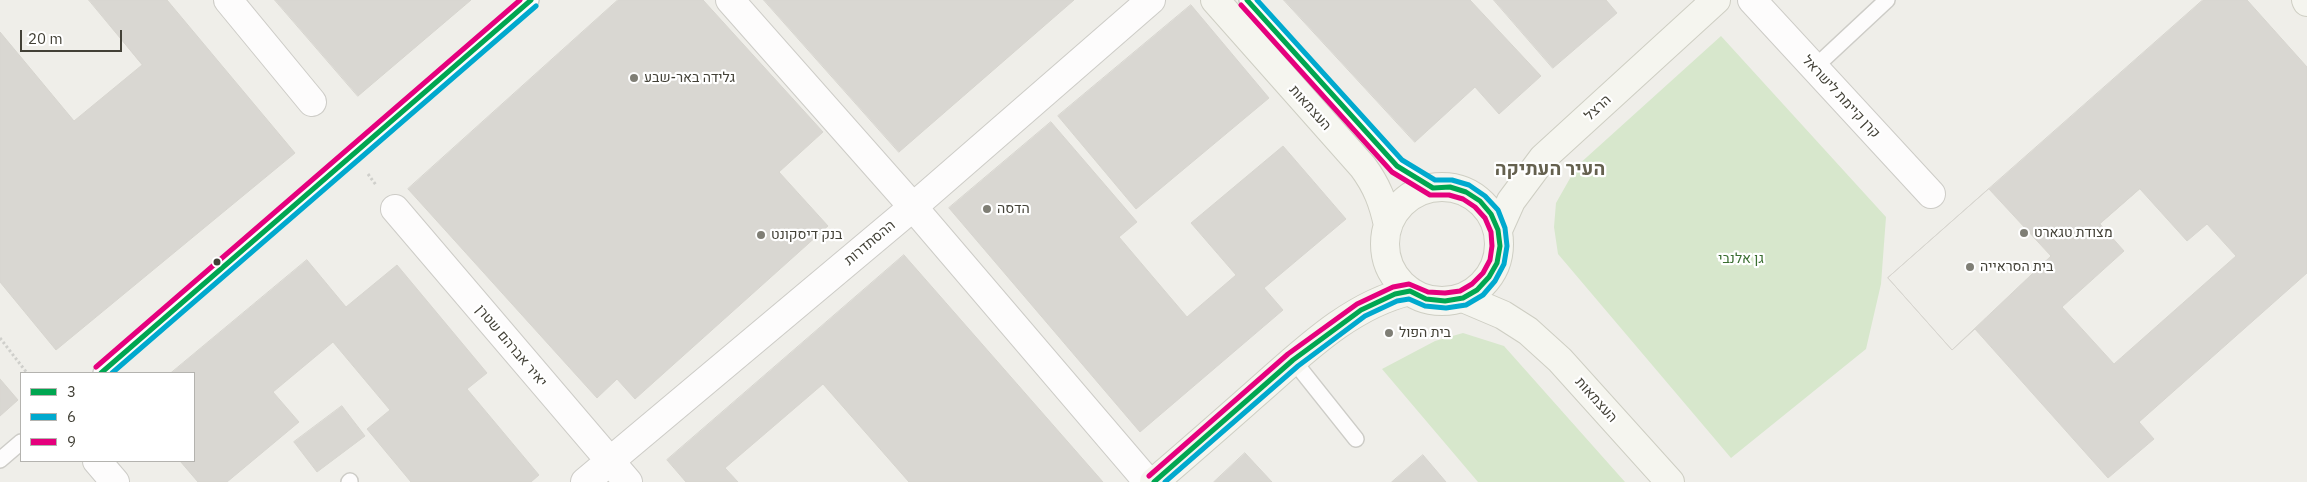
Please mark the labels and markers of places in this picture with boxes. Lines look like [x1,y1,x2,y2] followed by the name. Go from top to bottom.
[644,70,735,86] place label: גלידה באר-שבע
[628,72,640,84] marker: גלידה באר-שבע
[997,201,1030,217] place label: הדסה
[981,203,993,215] marker: הדסה
[2034,225,2113,241] place label: מצודת טגארט
[771,227,842,243] place label: בנק דיסקונט
[2018,227,2030,239] marker: מצודת טגארט
[755,229,767,241] marker: בנק דיסקונט
[212,257,222,267] unlabelled marker
[1980,259,2053,275] place label: בית הסראייה
[1964,261,1976,273] marker: בית הסראייה
[1399,325,1451,341] place label: בית הפול
[1383,327,1395,339] marker: בית הפול

